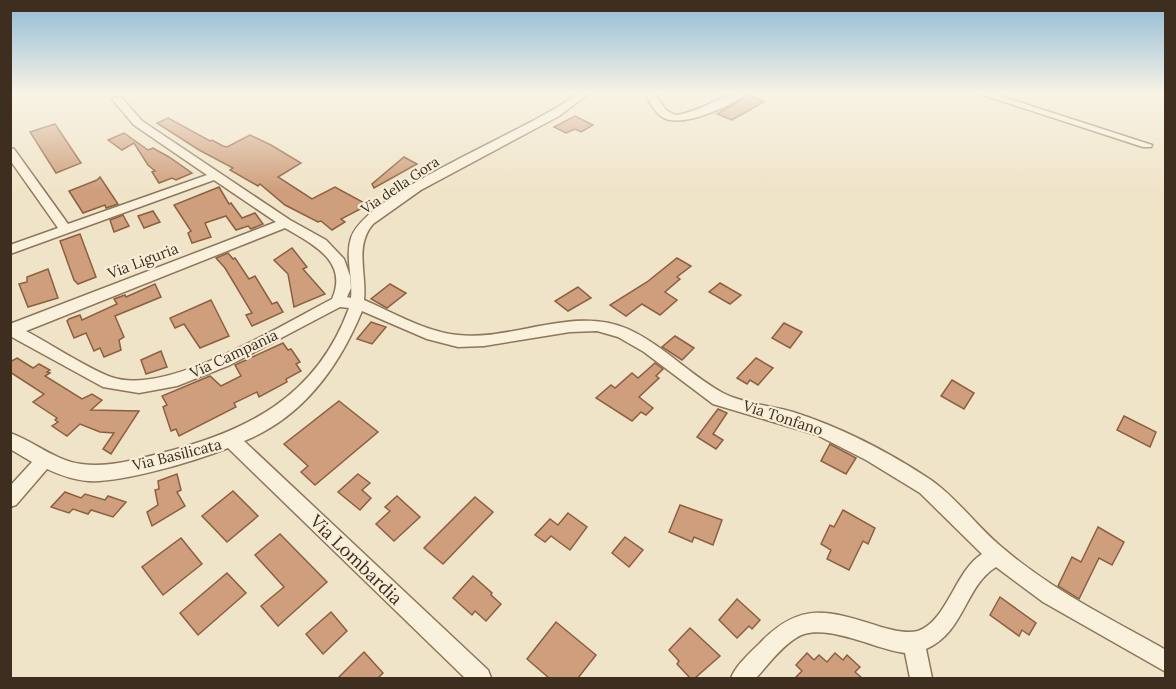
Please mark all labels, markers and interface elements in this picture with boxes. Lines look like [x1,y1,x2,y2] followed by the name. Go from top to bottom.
[357,152,442,218] street label: Via della Gora
[104,238,181,283] street label: Via Liguria
[186,325,281,383] street label: Via Campania
[740,395,826,439] street label: Via Tonfano
[129,434,224,475] street label: Via Basilicata
[304,509,408,610] street label: Via Lombardia

